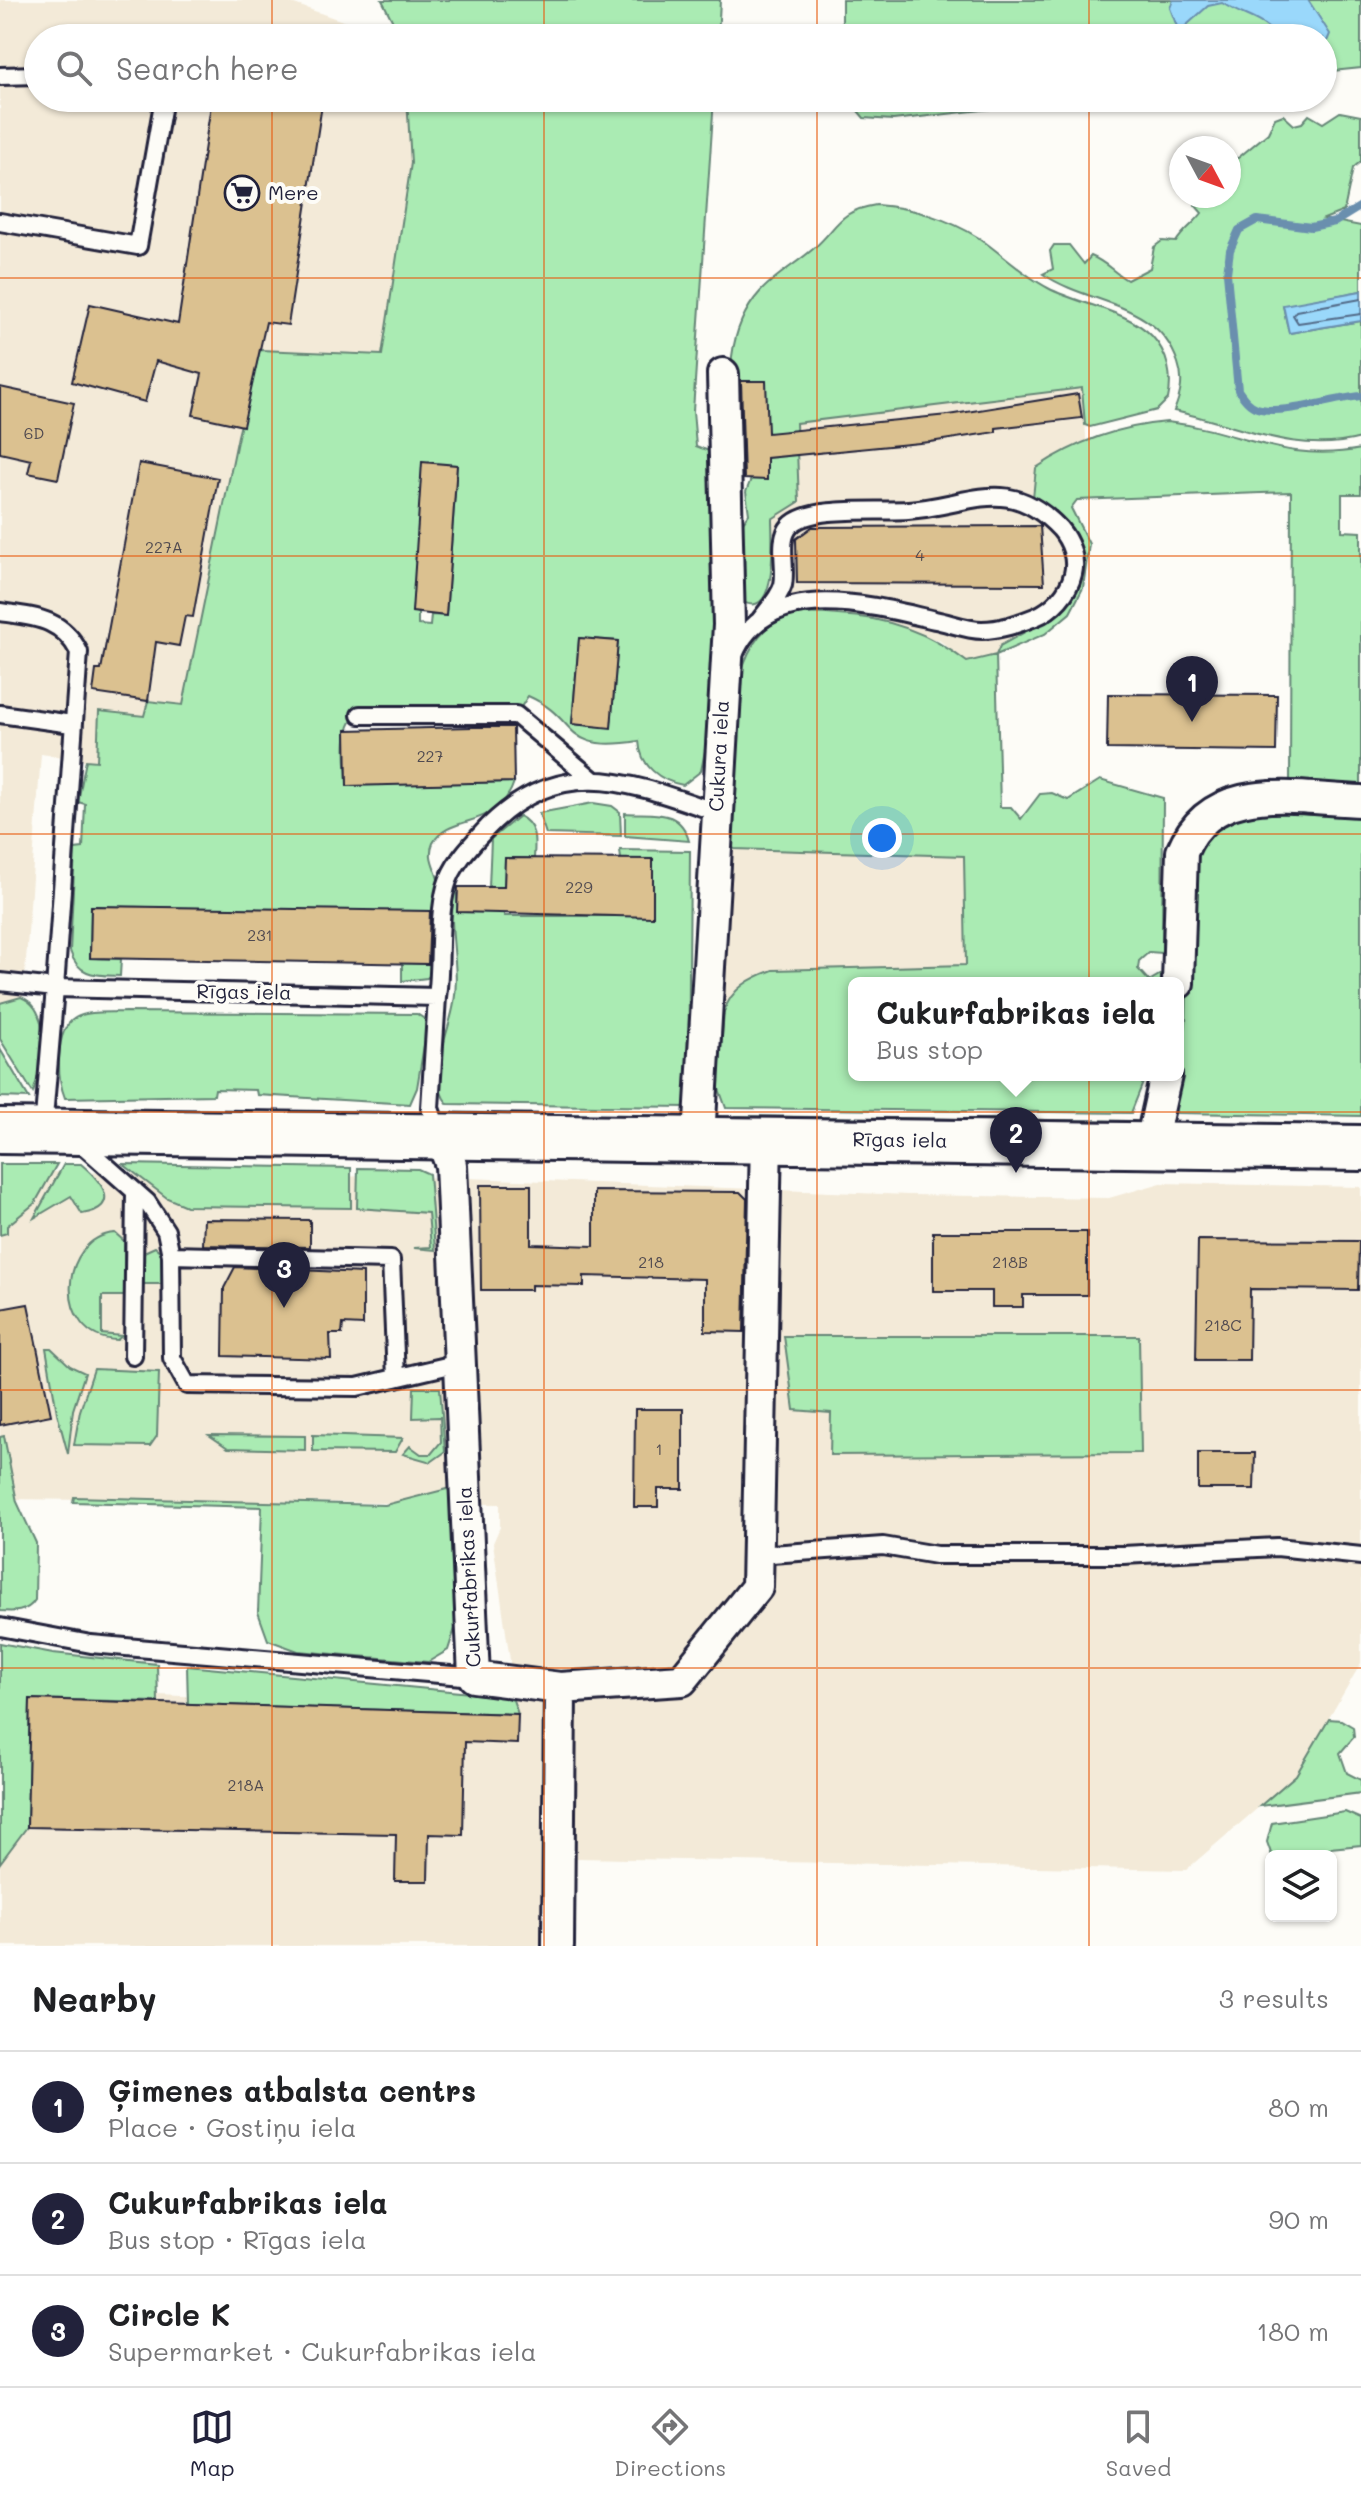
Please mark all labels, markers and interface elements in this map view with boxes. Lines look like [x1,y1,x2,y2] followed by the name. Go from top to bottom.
[24,24,1337,112] search box
[52,46,96,90] icon: search
[116,48,299,88] text: Search here
[1169,136,1241,208] north arrow
[223,174,261,212] supermarket icon: Mere
[268,179,319,205] place label: Mere
[24,422,44,443] house number: 6D
[145,536,183,557] house number: 227A
[915,544,925,565] house number: 4
[1166,656,1218,722] pin: 1
[702,700,734,812] street label: Cukura iela
[417,745,443,766] house number: 227
[862,818,902,858] your location
[565,876,593,897] house number: 229
[247,924,273,945] house number: 231
[196,977,292,1005] street label: Rīgas iela
[848,977,1184,1081] popup
[876,992,1156,1032] text: Cukurfabrikas iela
[876,1032,983,1066] text: Bus stop
[990,1107,1042,1173] pin: 2
[852,1125,948,1153] street label: Rīgas iela
[258,1242,310,1308] pin: 3
[638,1251,664,1272] house number: 218
[992,1251,1028,1272] house number: 218B
[1204,1314,1242,1335] house number: 218C
[655,1438,663,1459] house number: 1
[450,1486,486,1668] street label: Cukurfabrikas iela
[228,1774,264,1795] house number: 218A
[1265,1850,1337,1922] map controls
[1265,1850,1337,1922] button: layers
[32,1976,157,2021] text: Nearby
[1219,1981,1329,2015] text: 3 results
[108,2070,476,2110] text: Ģimenes atbalsta centrs
[52,2090,64,2124] text: 1
[1268,2090,1329,2124] text: 80 m
[108,2110,356,2144] text: Place · Gostiņu iela
[108,2182,388,2222] text: Cukurfabrikas iela
[51,2202,65,2236] text: 2
[1269,2202,1329,2236] text: 90 m
[108,2222,367,2256] text: Bus stop · Rīgas iela
[108,2294,231,2334] text: Circle K
[50,2314,66,2348] text: 3
[1257,2314,1329,2348] text: 180 m
[108,2334,537,2368] text: Supermarket · Cukurfabrikas iela
[190,2405,235,2482] tab: Map
[614,2405,726,2482] tab: Directions
[1106,2405,1171,2482] tab: Saved

